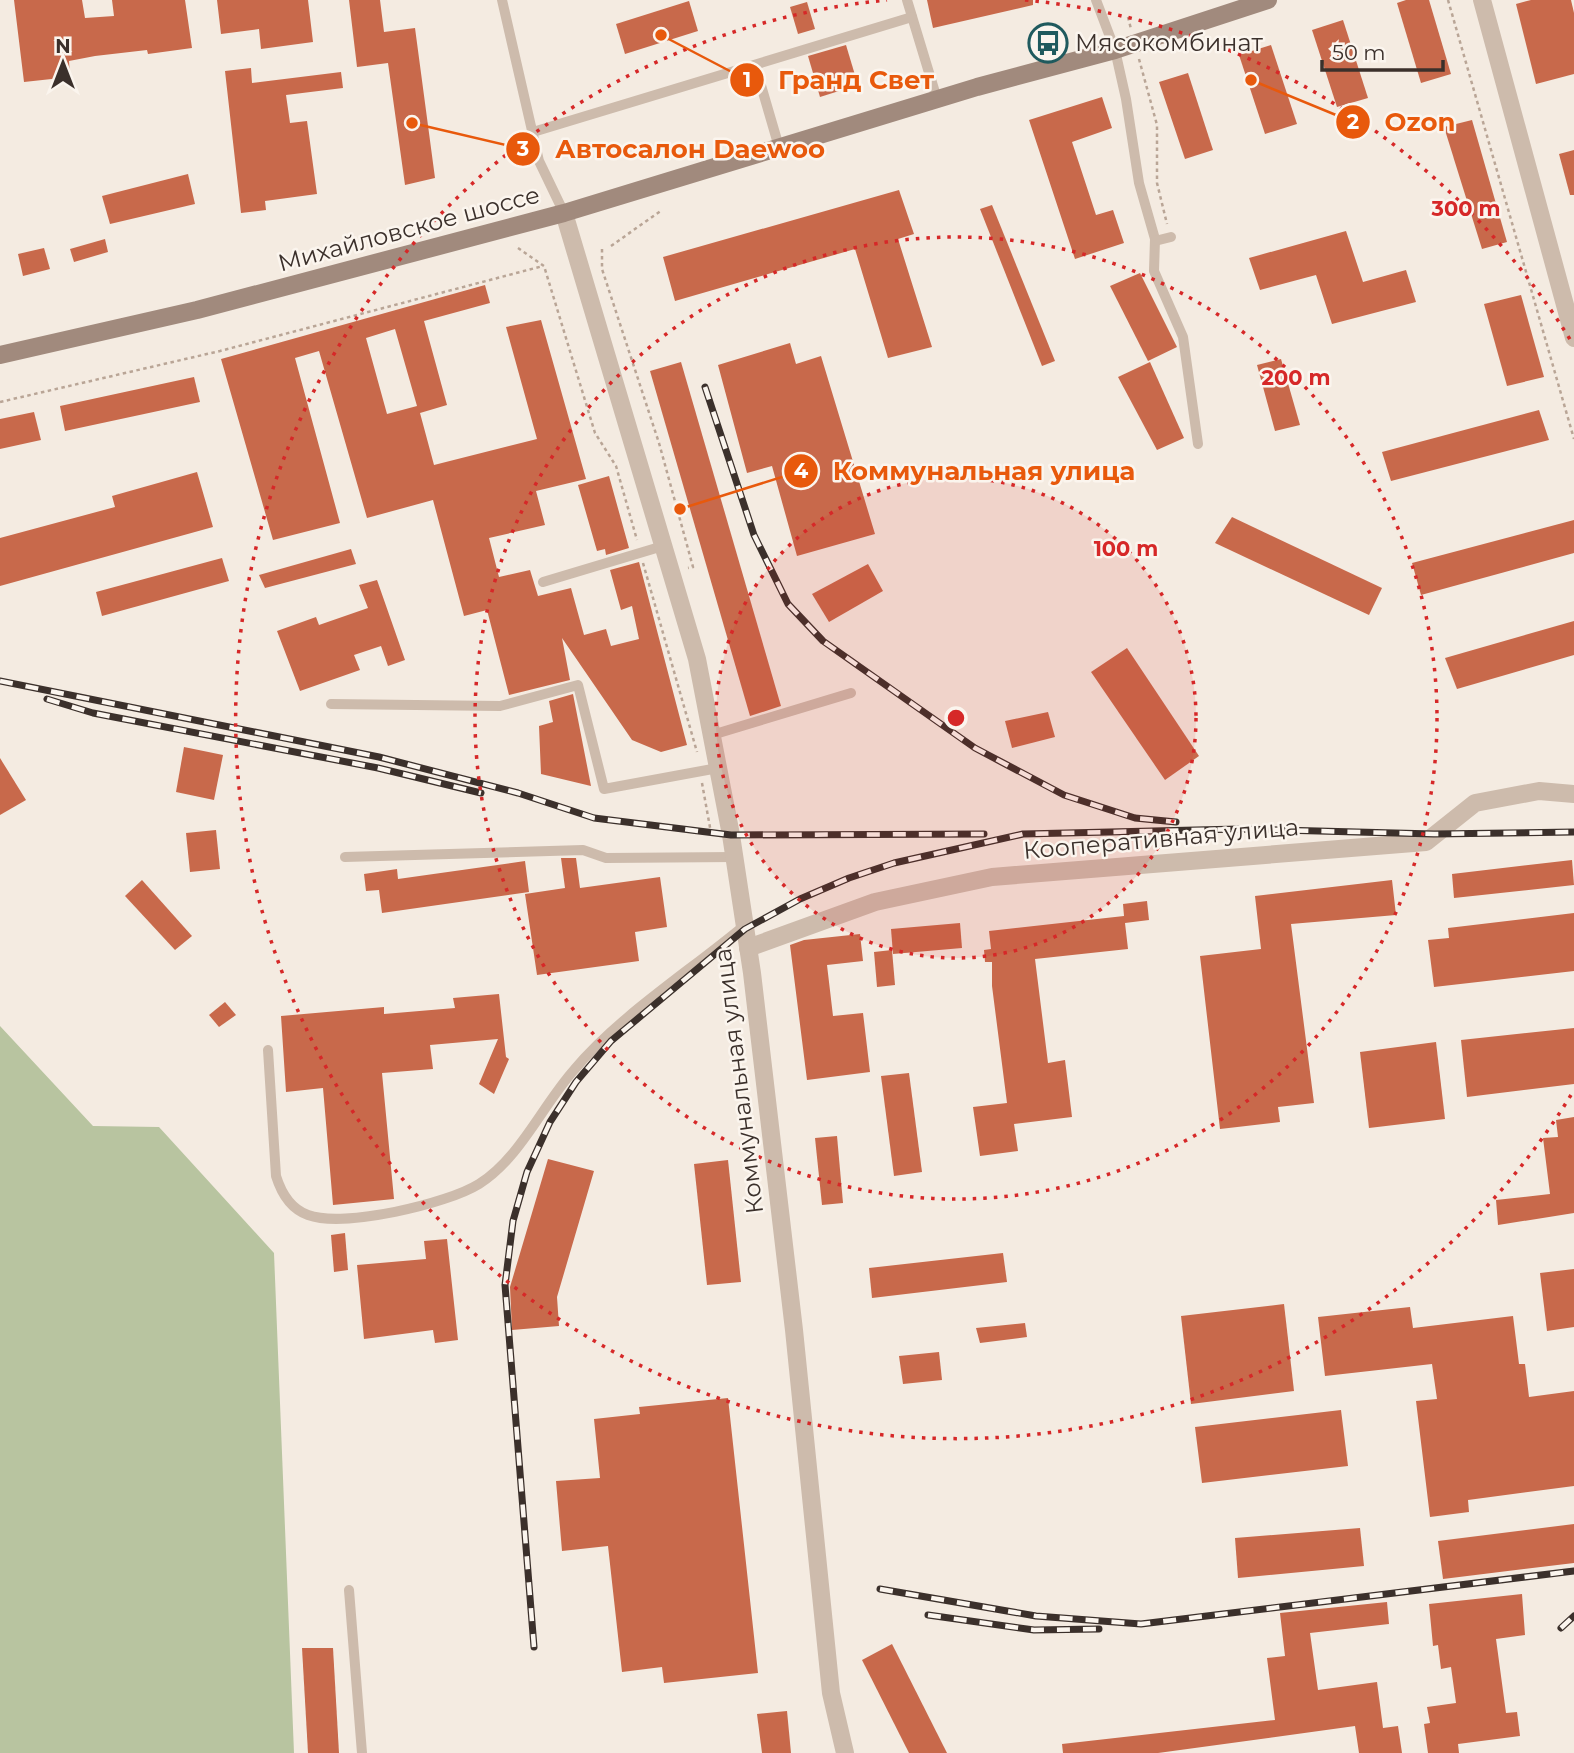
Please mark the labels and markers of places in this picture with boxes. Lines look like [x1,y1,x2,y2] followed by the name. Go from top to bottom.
[1027,22,1069,64] bus stop icon: Мясокомбинат
[1075,28,1263,57] place label: Мясокомбинат
[729,56,948,103] callout: Гранд Свет
[1336,98,1470,145] callout: Ozon
[506,125,839,172] callout: Автосалон Daewoo
[783,447,1149,494] callout: Коммунальная улица
[944,706,968,730] centre of rings

